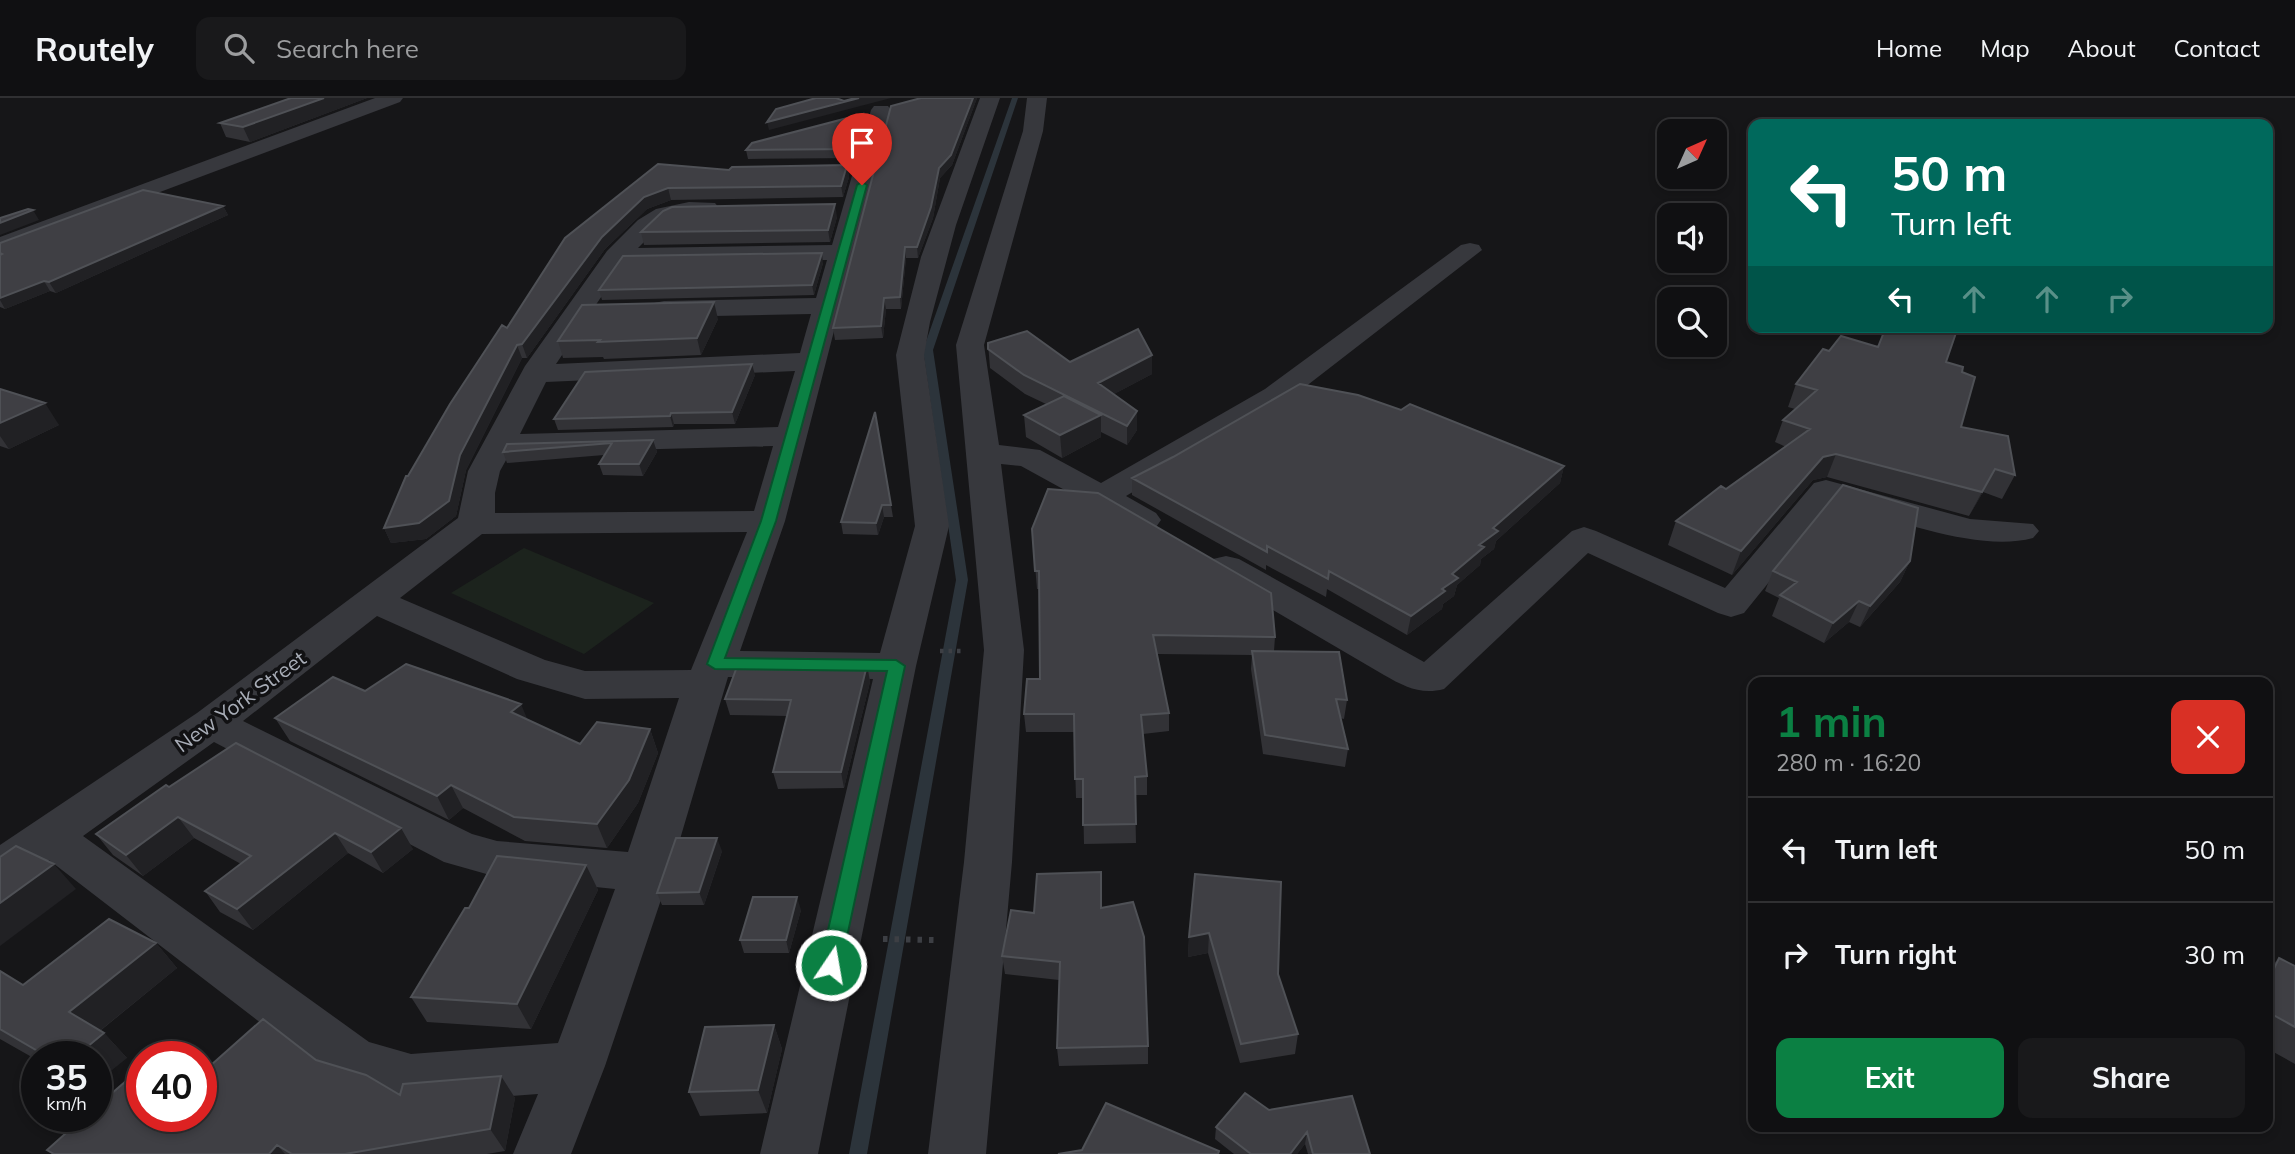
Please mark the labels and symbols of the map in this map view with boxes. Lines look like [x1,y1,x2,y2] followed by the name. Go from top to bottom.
[832,113,892,185] pin
[1657,119,1727,189] north arrow
[169,645,311,757] street label: New York Street
[794,928,868,1002] position arrow
[126,1041,217,1132] speed limit sign: 40

